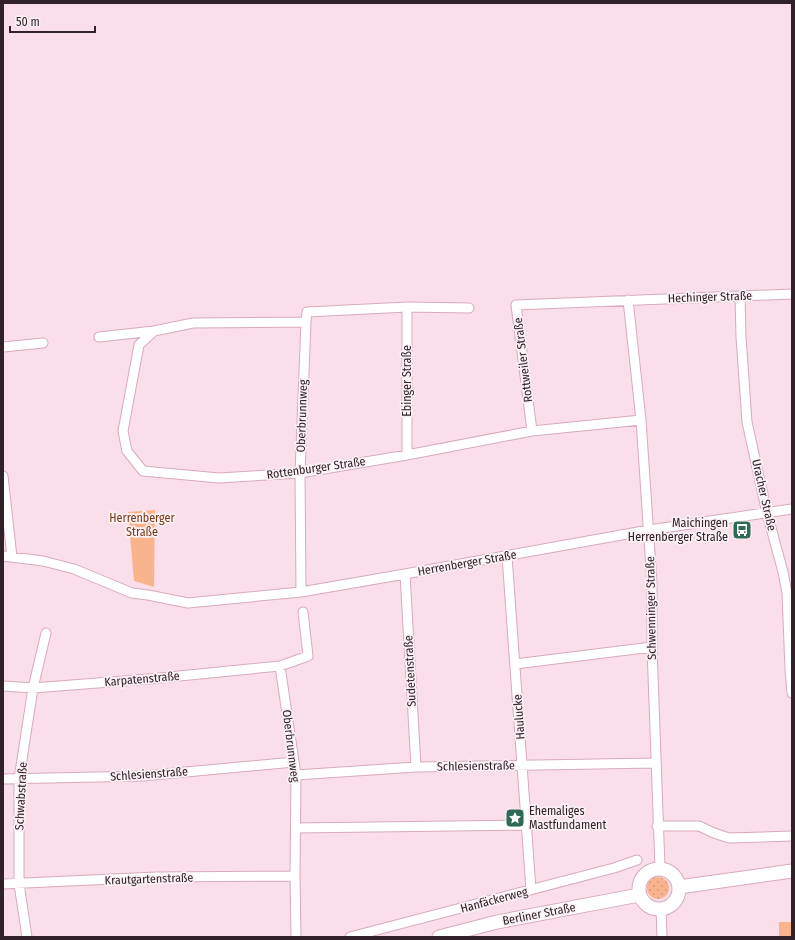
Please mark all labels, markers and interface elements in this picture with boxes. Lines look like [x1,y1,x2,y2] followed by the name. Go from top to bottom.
[10,8,95,34] scale bar
[16,15,40,29] text: 50 m
[668,289,752,305] street label: Hechinger Straße
[511,317,535,403] street label: Rottweiler Straße
[400,345,414,417] street label: Ebinger Straße
[294,379,310,453] street label: Oberbrunnweg
[266,454,366,482] street label: Rottenburger Straße
[749,458,779,532] street label: Uracher Straße
[109,511,176,539] park label: Herrenberger Straße
[628,516,728,544] place label: Maichingen Herrenberger Straße
[731,519,753,541] bus stop icon: Maichingen Herrenberger Straße
[416,547,518,579] street label: Herrenberger Straße
[643,556,659,660] street label: Schwenninger Straße
[401,635,419,707] street label: Sudetenstraße
[104,669,180,689] street label: Karpatenstraße
[510,694,528,740] street label: Haulucke
[280,709,302,783] street label: Oberbrunnweg
[437,758,515,774] street label: Schlesienstraße
[12,761,30,831] street label: Schwabstraße
[110,764,188,784] street label: Schlesienstraße
[529,804,606,832] place label: Ehemaliges Mastfundament
[504,807,526,829] place icon: Ehemaliges Mastfundament
[104,870,194,888] street label: Krautgartenstraße
[459,884,529,916] street label: Hanfäckerweg
[501,900,577,928] street label: Berliner Straße

